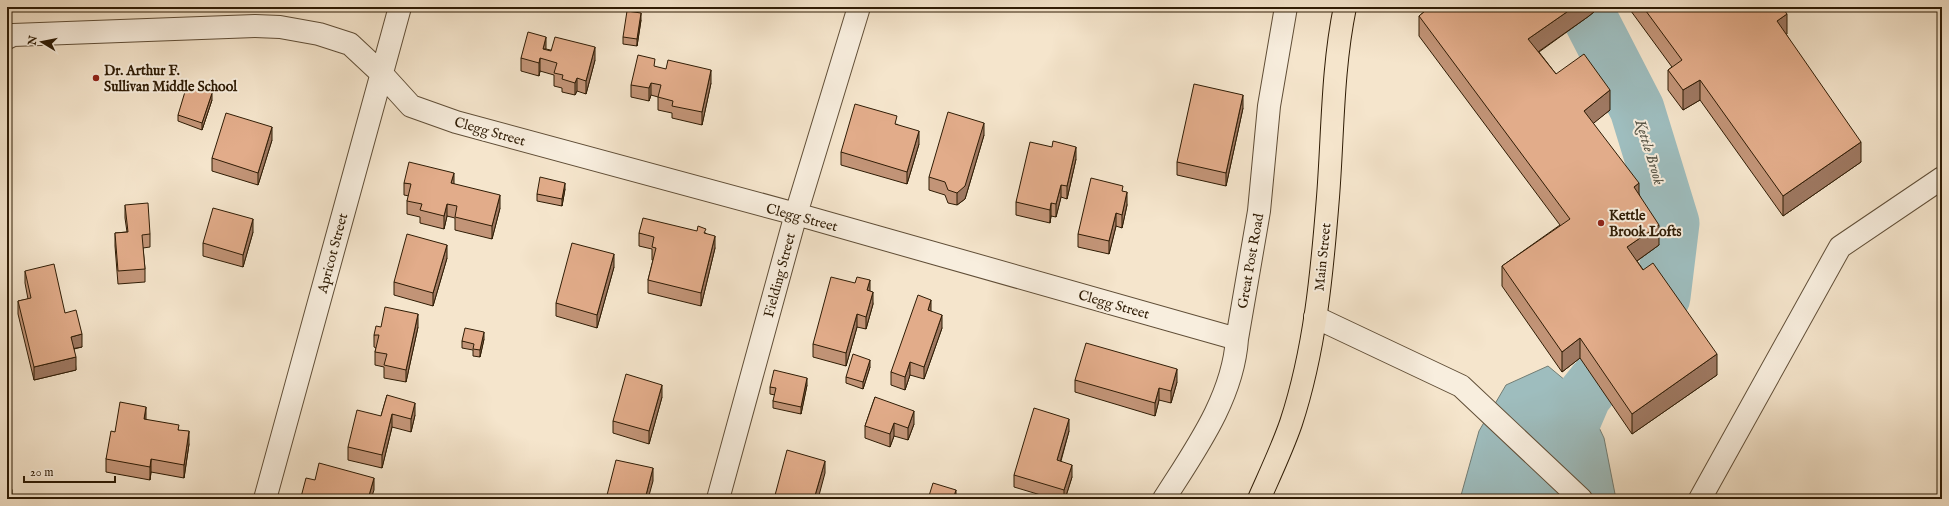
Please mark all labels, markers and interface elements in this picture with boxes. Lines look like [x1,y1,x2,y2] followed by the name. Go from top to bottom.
[22,22,62,62] north arrow
[25,34,41,47] text: N
[104,62,238,96] place label: Dr. Arthur F. Sullivan Middle School
[91,73,101,83] marker: Dr. Arthur F. Sullivan Middle School
[452,113,528,151] street label: Clegg Street
[1630,116,1668,187] water label: Kettle Brook
[764,200,840,236] street label: Clegg Street
[1609,207,1681,241] place label: Kettle Brook Lofts
[313,211,352,296] street label: Apricot Street
[1234,212,1268,310] street label: Great Post Road
[1596,218,1606,228] marker: Kettle Brook Lofts
[1310,222,1336,292] street label: Main Street
[760,231,800,320] street label: Fielding Street
[1076,286,1152,324] street label: Clegg Street
[24,458,115,484] scale bar
[30,465,53,480] text: 20 m

